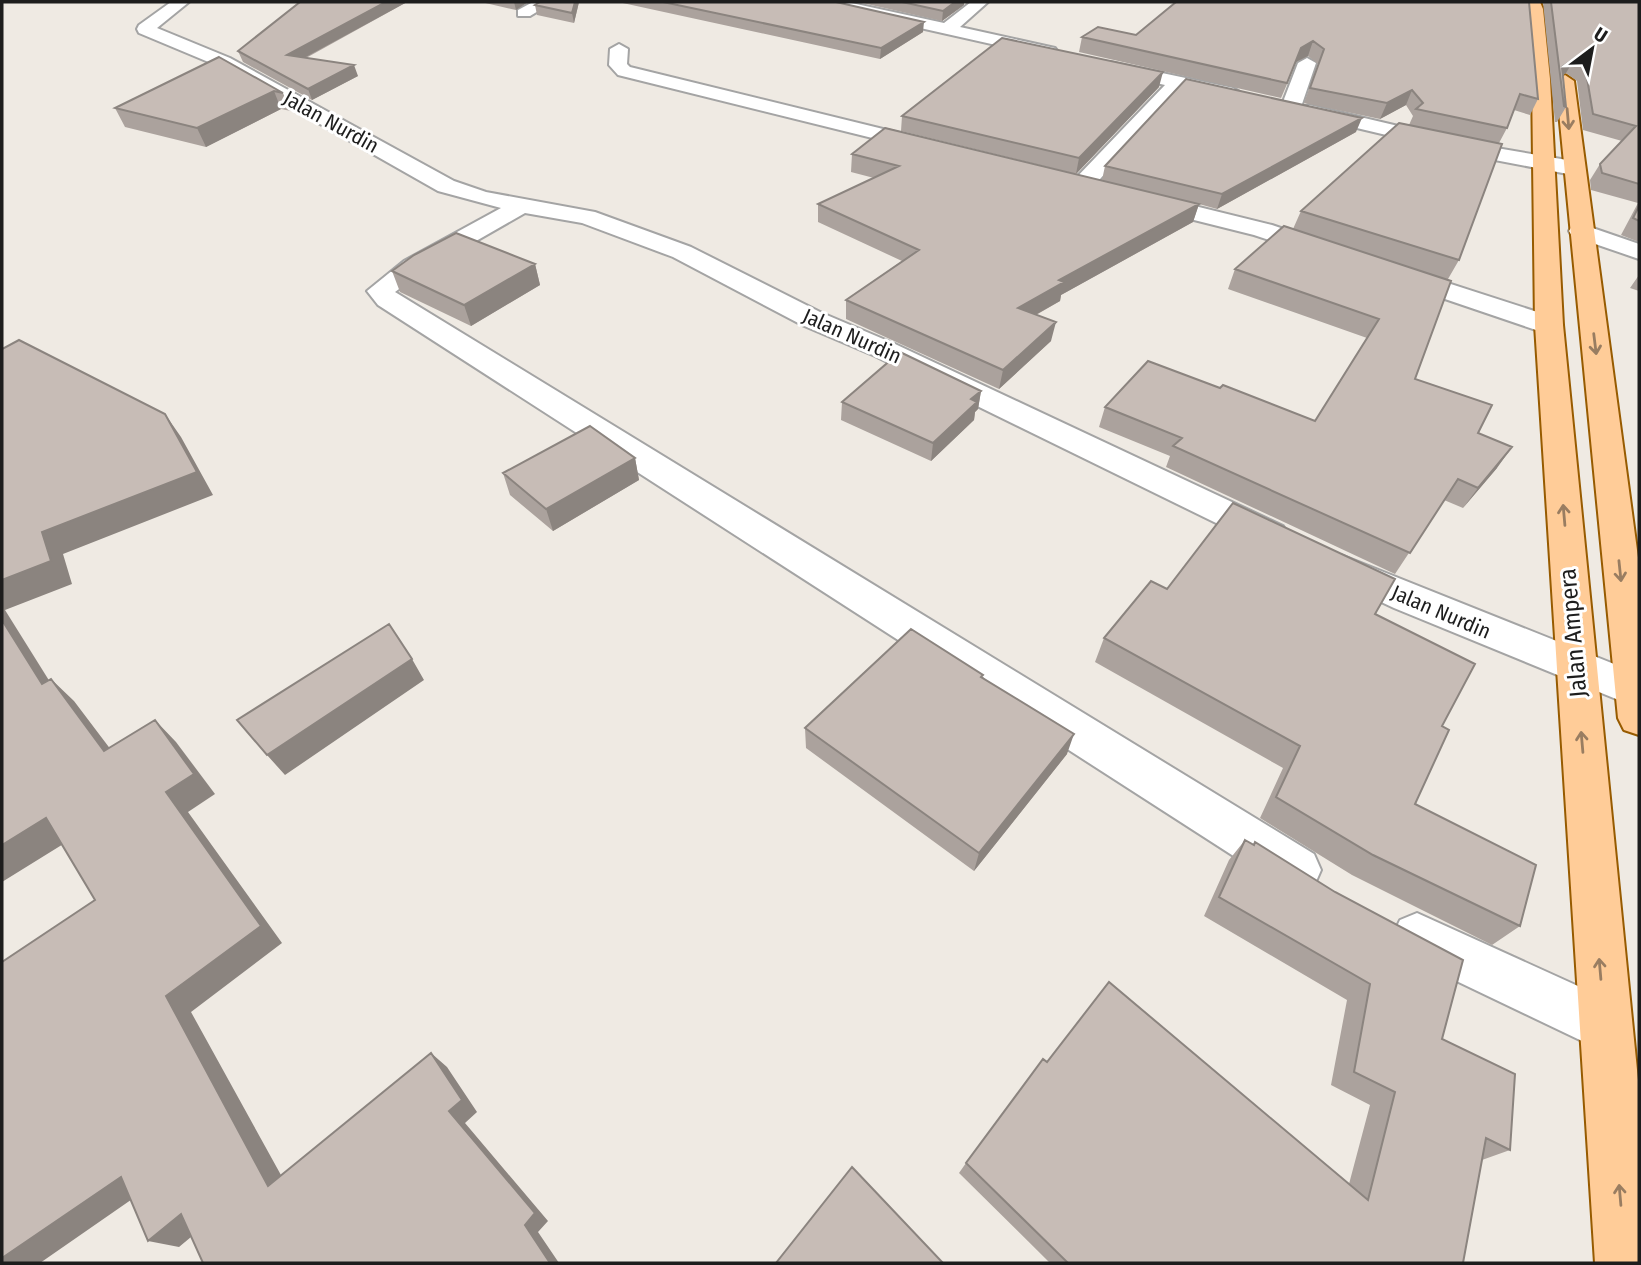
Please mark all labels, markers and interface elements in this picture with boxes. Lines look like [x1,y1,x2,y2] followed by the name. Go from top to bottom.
[1557,14,1627,84] north arrow
[1590,22,1612,48] text: U
[278,85,384,159] street label: Jalan Nurdin
[1562,107,1575,129] one-way arrow
[798,303,906,369] street label: Jalan Nurdin
[1588,333,1601,355] one-way arrow
[1557,504,1570,527] one-way arrow
[1614,559,1627,581] one-way arrow
[1553,567,1593,699] street label: Jalan Ampera
[1387,579,1495,645] street label: Jalan Nurdin
[1575,731,1588,754] one-way arrow
[1593,958,1606,980] one-way arrow
[1613,1184,1626,1207] one-way arrow

